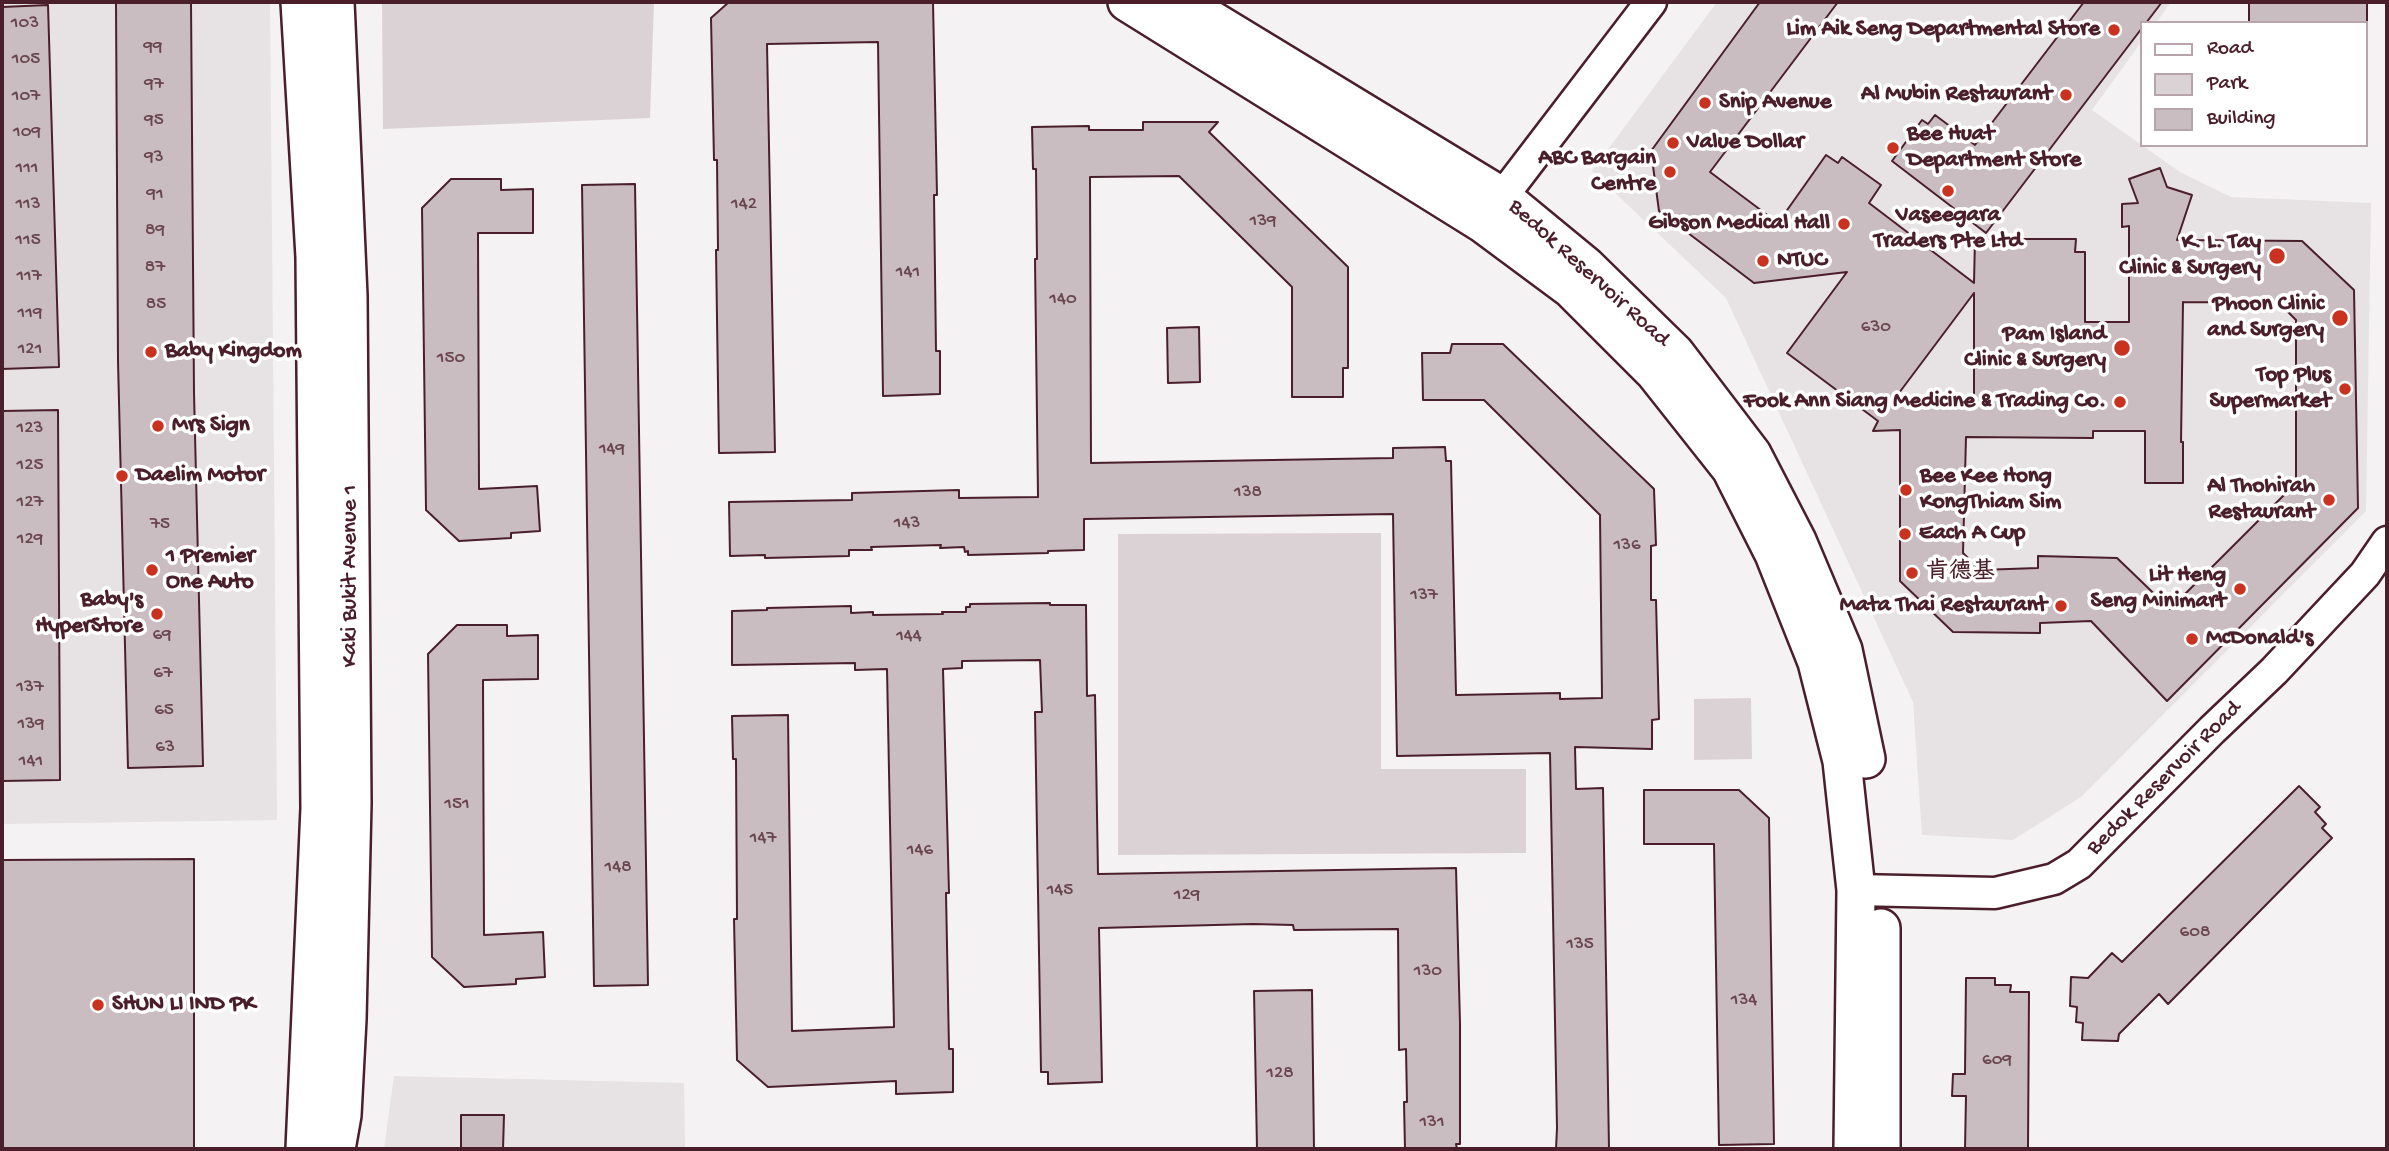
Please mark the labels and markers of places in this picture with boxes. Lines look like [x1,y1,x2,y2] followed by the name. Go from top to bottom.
[1786,16,2100,44] place label: Lim Aik Seng Departmental Store
[2106,22,2122,38] marker: Lim Aik Seng Departmental Store
[1861,81,2052,109] place label: Al Mubin Restaurant
[2058,87,2074,103] marker: Al Mubin Restaurant
[1719,89,1832,117] place label: Snip Avenue
[1697,95,1713,111] marker: Snip Avenue
[1907,121,2081,175] place label: Bee Huat Department Store
[1687,129,1804,157] place label: Value Dollar
[1665,135,1681,151] marker: Value Dollar
[1885,140,1901,156] marker: Bee Huat Department Store
[1538,145,1656,199] place label: ABC Bargain Centre
[1662,164,1678,180] marker: ABC Bargain Centre
[1940,183,1956,199] marker: Vaseegara Traders Pte Ltd
[1874,202,2022,256] place label: Vaseegara Traders Pte Ltd
[1648,210,1830,238] place label: Gibson Medical Hall
[1836,216,1852,232] marker: Gibson Medical Hall
[2119,229,2261,283] place label: K. L. Tay Clinic & Surgery
[2267,246,2287,266] marker: K. L. Tay Clinic & Surgery
[1777,247,1827,275] place label: NTUC
[1755,253,1771,269] marker: NTUC
[2207,291,2324,345] place label: Phoon Clinic and Surgery
[2330,308,2350,328] marker: Phoon Clinic and Surgery
[1964,321,2106,375] place label: Pam Island Clinic & Surgery
[165,338,302,366] place label: Baby Kingdom
[2112,338,2132,358] marker: Pam Island Clinic & Surgery
[143,344,159,360] marker: Baby Kingdom
[2209,362,2331,416] place label: Top Plus Supermarket
[2337,381,2353,397] marker: Top Plus Supermarket
[1743,388,2106,416] place label: Fook Ann Siang Medicine & Trading Co.
[2112,394,2128,410] marker: Fook Ann Siang Medicine & Trading Co.
[172,412,250,440] place label: Mrs Sign
[150,418,166,434] marker: Mrs Sign
[136,462,265,490] place label: Daelim Motor
[1920,463,2061,517] place label: Bee Kee Hong KongThiam Sim
[114,468,130,484] marker: Daelim Motor
[2207,473,2315,527] place label: Al Thohirah Restaurant
[1898,482,1914,498] marker: Bee Kee Hong KongThiam Sim
[2321,492,2337,508] marker: Al Thohirah Restaurant
[1919,520,2025,548] place label: Each A Cup
[1897,526,1913,542] marker: Each A Cup
[166,543,255,597] place label: 1 Premier One Auto
[1926,559,1995,587] place label: 肯德基
[144,562,160,578] marker: 1 Premier One Auto
[2091,562,2226,616] place label: Lit Heng Seng Minimart
[1904,565,1920,581] marker: 肯德基
[2232,581,2248,597] marker: Lit Heng Seng Minimart
[35,587,143,641] place label: Baby's HyperStore
[1840,592,2047,620] place label: Mata Thai Restaurant
[2053,598,2069,614] marker: Mata Thai Restaurant
[149,606,165,622] marker: Baby's HyperStore
[2206,625,2313,653] place label: McDonald's
[2184,631,2200,647] marker: McDonald's
[112,991,255,1019] place label: SHUN LI IND PK
[90,997,106,1013] marker: SHUN LI IND PK

